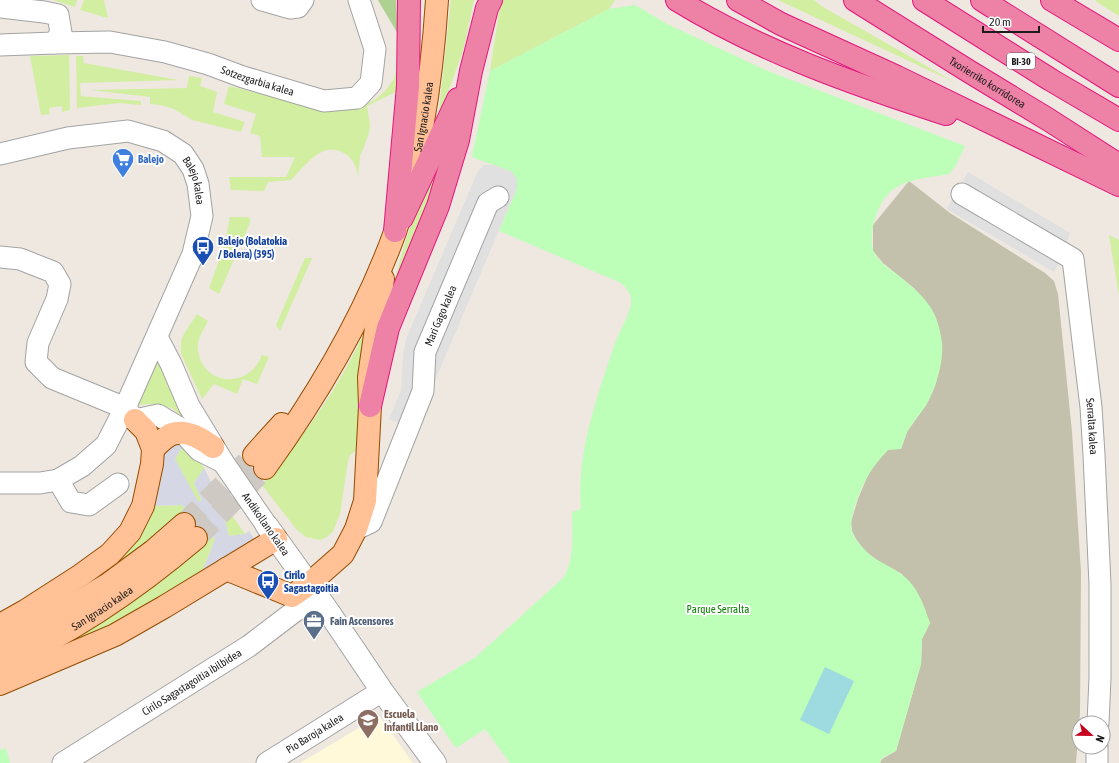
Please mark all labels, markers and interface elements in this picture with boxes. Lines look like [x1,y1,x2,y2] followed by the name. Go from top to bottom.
[983,8,1039,34] scale bar
[989,15,1011,29] text: 20 m
[1007,53,1035,69] road number: BI-30
[947,55,1028,110] street label: Txorierriko korridorea
[219,63,296,98] street label: Sotzezgarbia kalea
[411,81,435,153] street label: San Ignacio kalea
[110,146,136,179] supermarket icon: Balejo
[138,153,164,165] place label: Balejo
[180,154,207,205] street label: Balejo kalea
[190,234,216,267] bus stop icon: Balejo (Bolatokia / Bolera) (395)
[218,235,287,260] place label: Balejo (Bolatokia / Bolera) (395)
[422,283,459,348] street label: Mari Gago kalea
[1084,397,1100,455] street label: Serralta kalea
[240,490,292,558] street label: Andikollano kalea
[255,568,281,601] bus stop icon: Cirilo Sagastagoitia
[284,569,339,594] place label: Cirilo Sagastagoitia
[69,584,135,633] street label: San Ignacio kalea
[687,603,749,615] park label: Parque Serralta
[301,608,327,641] office icon: Fain Ascensores
[330,615,394,627] place label: Fain Ascensores
[140,646,244,718] street label: Cirilo Sagastagoitia ibilbidea
[355,707,381,740] school or university icon: Escuela Infantil Llano
[384,708,439,733] place label: Escuela Infantil Llano
[284,711,345,756] street label: Pio Baroja kalea
[1071,715,1111,755] north arrow
[1093,733,1107,744] text: N

